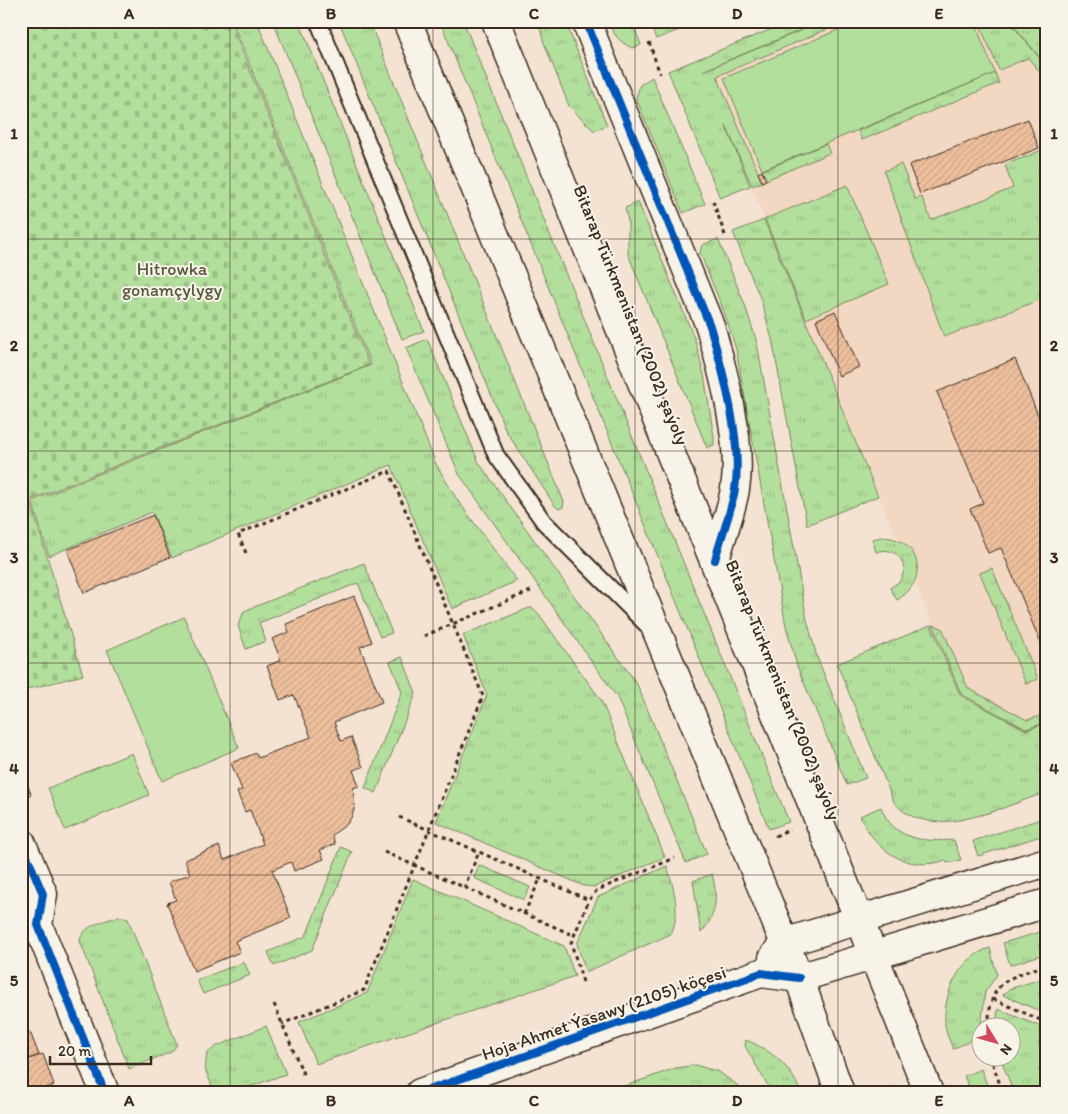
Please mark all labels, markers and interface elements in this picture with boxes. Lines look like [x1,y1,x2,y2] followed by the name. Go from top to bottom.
[123,4,135,23] text: A
[326,4,337,23] text: B
[529,4,540,23] text: C
[732,4,743,23] text: D
[935,4,944,23] text: E
[10,124,18,143] text: 1
[1050,124,1058,143] text: 1
[569,182,694,449] street label: Bitarap Türkmenistan (2002) şaýoly
[122,258,223,301] park label: Hitrowka gonamçylygy
[10,336,19,355] text: 2
[1050,336,1059,355] text: 2
[10,548,19,567] text: 3
[1050,548,1059,567] text: 3
[721,557,846,824] street label: Bitarap Türkmenistan (2002) şaýoly
[9,759,19,778] text: 4
[1049,759,1059,778] text: 4
[479,961,729,1065] street label: Hoja Ahmet Ýasawy (2105) köçesi
[10,971,19,990] text: 5
[1050,971,1059,990] text: 5
[970,1016,1020,1066] north arrow
[50,1034,151,1066] scale bar
[996,1041,1016,1058] text: N
[58,1042,92,1060] text: 20 m
[123,1091,135,1110] text: A
[326,1091,337,1110] text: B
[529,1091,540,1110] text: C
[732,1091,743,1110] text: D
[935,1091,944,1110] text: E

